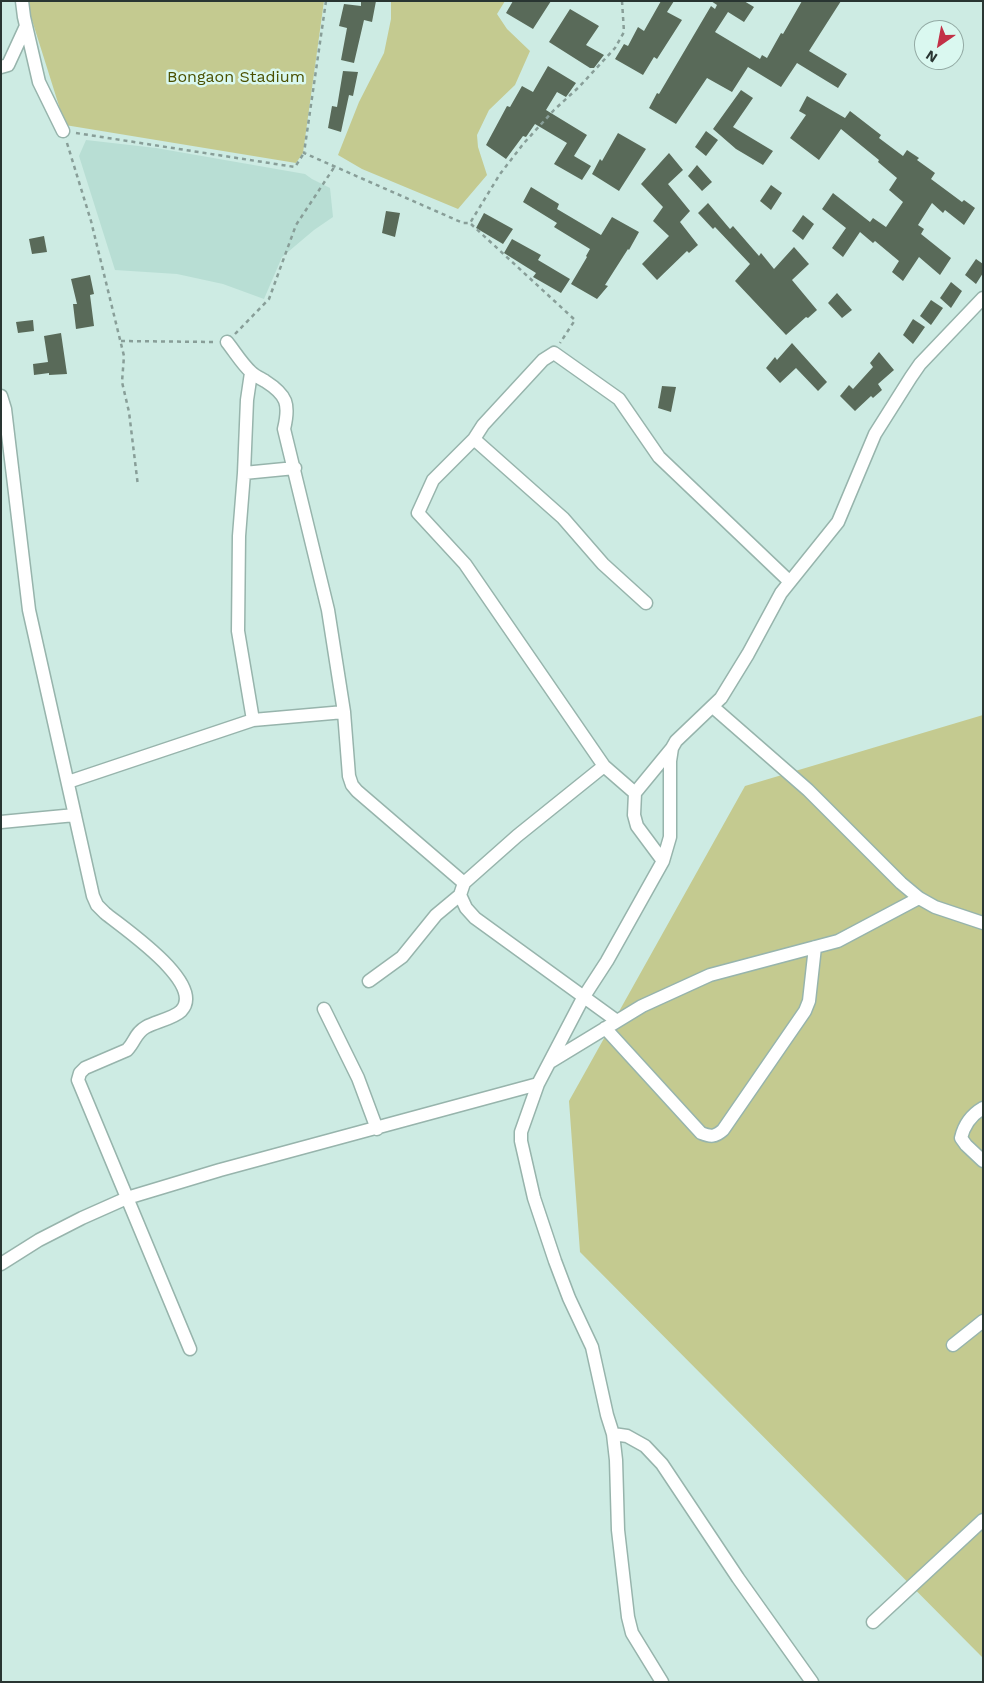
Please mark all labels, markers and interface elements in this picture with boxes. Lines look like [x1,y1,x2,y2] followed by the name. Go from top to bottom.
[914,20,964,70] north arrow
[923,47,940,66] text: N
[167,67,305,87] park label: Bongaon Stadium

